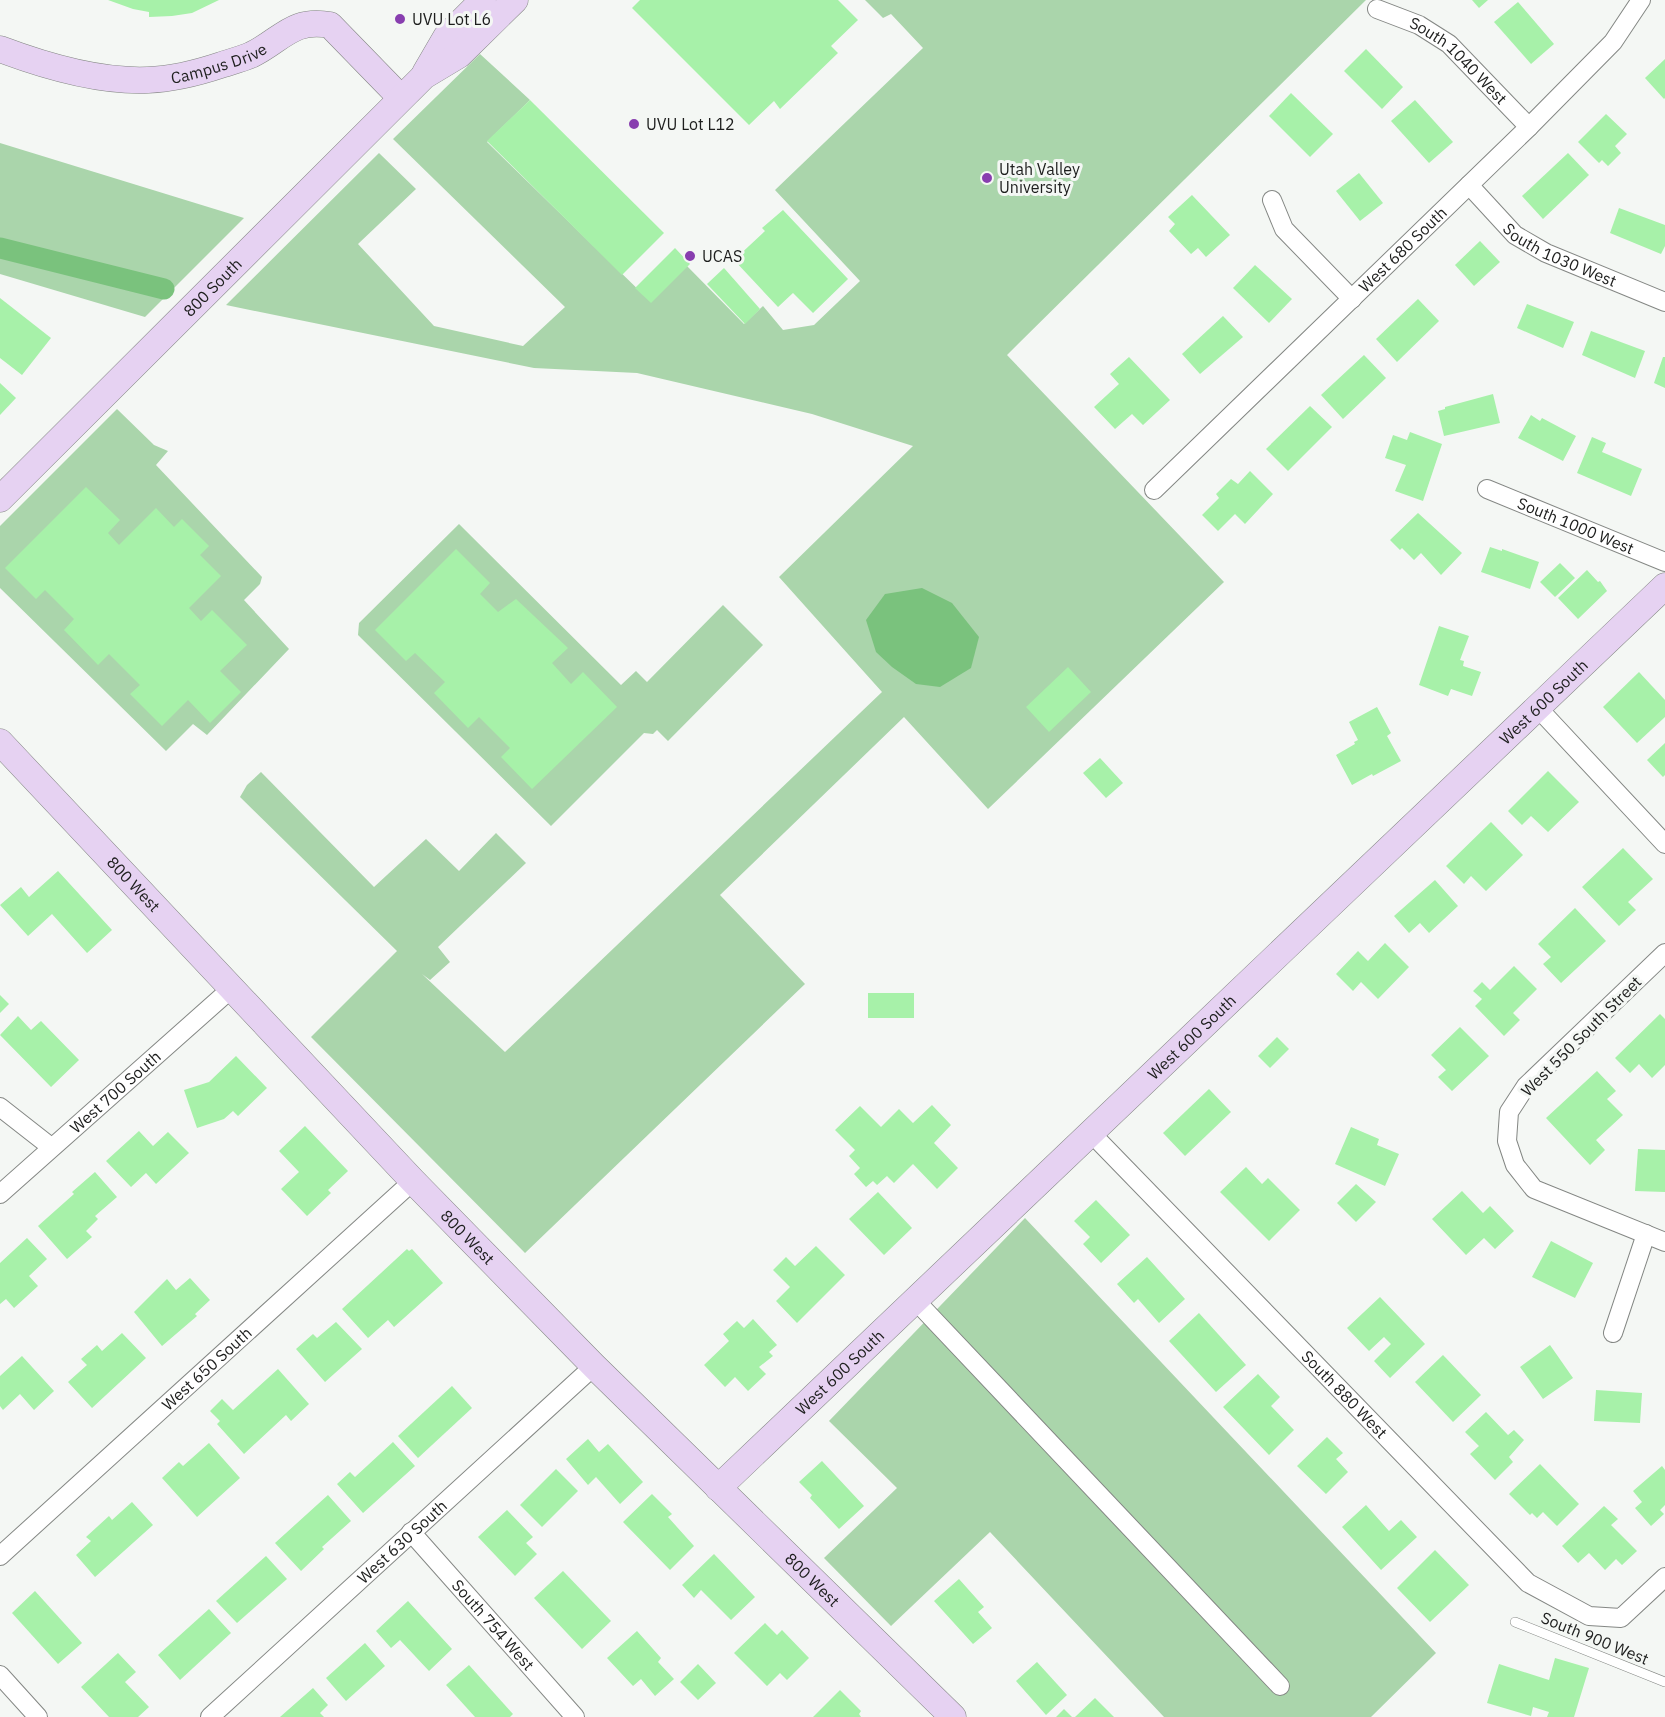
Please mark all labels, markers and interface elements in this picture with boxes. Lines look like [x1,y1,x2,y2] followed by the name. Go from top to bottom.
[412,9,491,29] place label: UVU Lot L6
[393,12,407,26] marker: UVU Lot L6
[1407,12,1511,108] street label: South 1040 West
[169,38,271,88] street label: Campus Drive
[646,114,735,134] place label: UVU Lot L12
[627,117,641,131] marker: UVU Lot L12
[999,159,1080,197] place label: Utah Valley University
[980,171,994,185] marker: Utah Valley University
[1354,202,1451,296] street label: West 680 South
[1499,219,1619,291] street label: South 1030 West
[702,246,742,266] place label: UCAS
[683,249,697,263] marker: UCAS
[179,254,246,321] street label: 800 South
[1515,493,1637,558] street label: South 1000 West
[1495,655,1592,749] street label: West 600 South
[103,852,164,916] street label: 800 West
[1517,972,1645,1100] street label: West 550 South Street
[1143,990,1240,1084] street label: West 600 South
[66,1046,165,1137] street label: West 700 South
[437,1205,499,1269] street label: 800 West
[157,1323,256,1414] street label: West 650 South
[791,1325,888,1419] street label: West 600 South
[1297,1346,1392,1442] street label: South 880 West
[353,1496,451,1588] street label: West 630 South
[781,1548,844,1611] street label: 800 West
[448,1575,539,1674] street label: South 754 West
[1538,1607,1652,1669] street label: South 900 West

